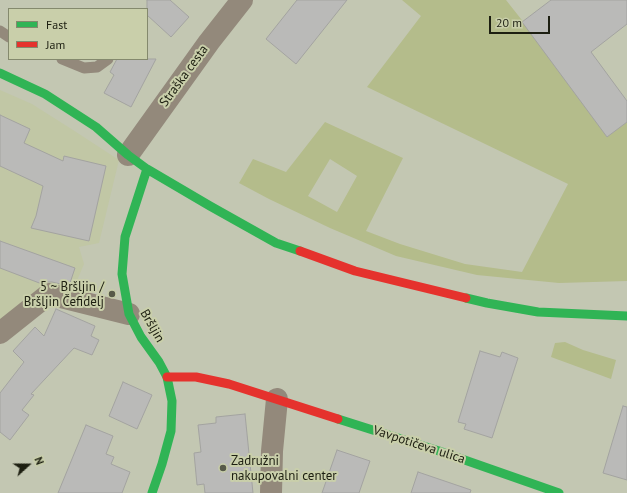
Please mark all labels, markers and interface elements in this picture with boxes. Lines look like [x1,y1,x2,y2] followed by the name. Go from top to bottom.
[8,8,148,60] legend
[491,8,552,34] scale bar
[496,15,522,30] text: 20 m
[46,17,67,32] text: Fast
[46,37,65,52] text: Jam
[156,42,212,110] street label: Straška cesta
[24,279,104,310] place label: 5 ~ Bršljin / Bršljin Čefidelj
[107,289,117,299] marker: 5 ~ Bršljin / Bršljin Čefidelj
[136,307,168,345] street label: Bršljin
[371,423,467,467] street label: Vavpotičeva ulica
[8,445,48,485] north arrow
[231,453,337,484] place label: Zadružni nakupovalni center
[31,455,47,467] text: N
[218,463,228,473] marker: Zadružni nakupovalni center

